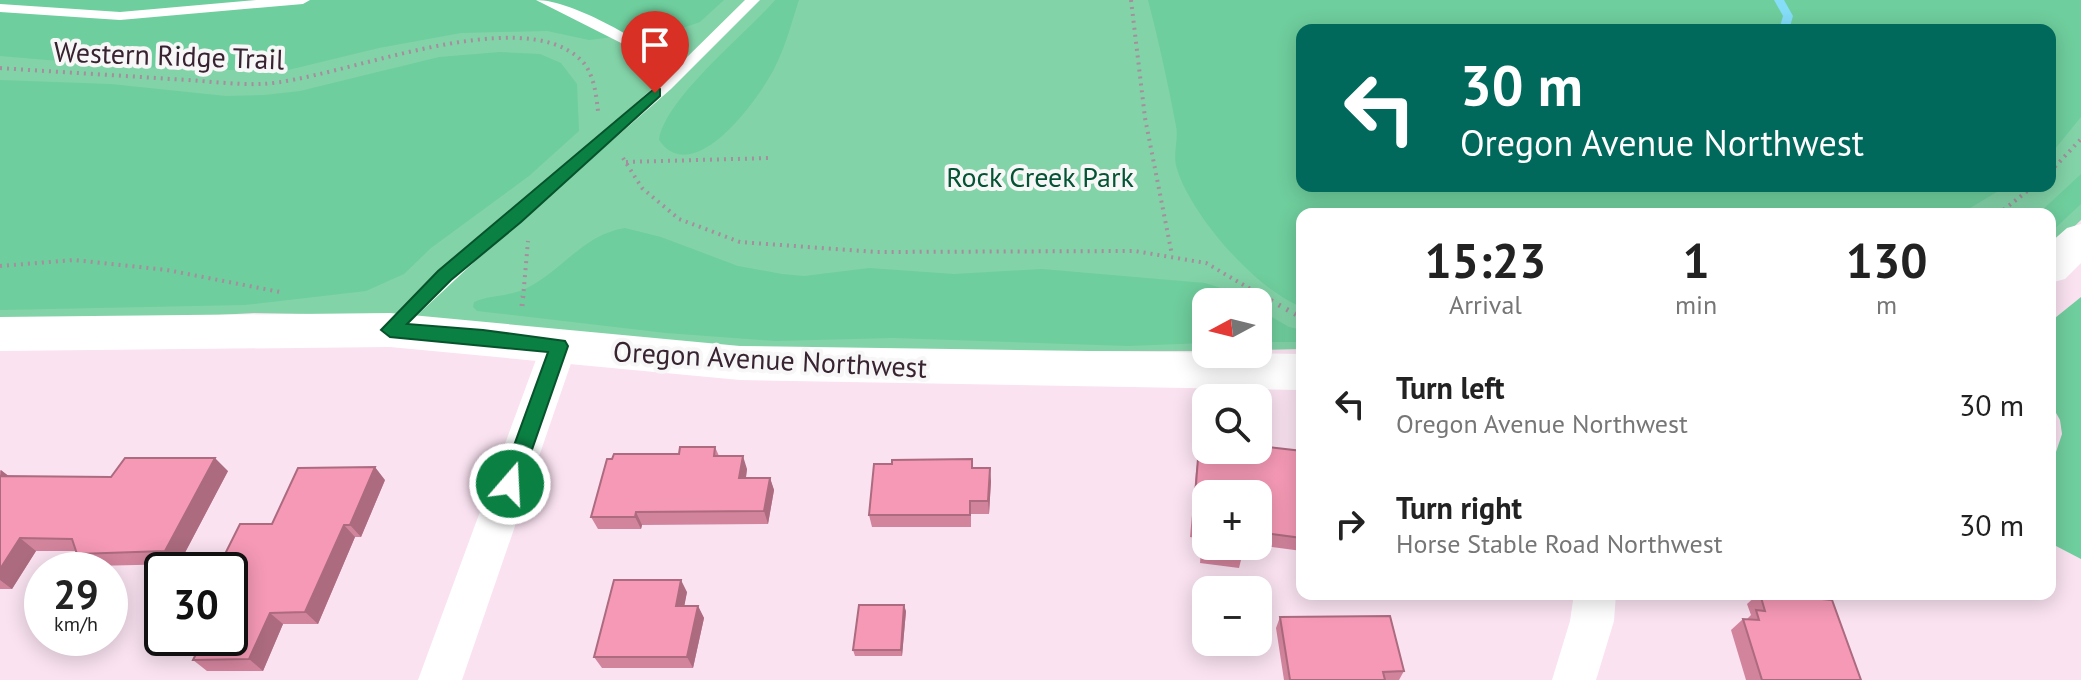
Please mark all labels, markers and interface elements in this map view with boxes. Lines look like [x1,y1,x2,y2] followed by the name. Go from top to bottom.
[621,11,689,93] pin
[633,23,677,67] icon: arrive
[53,32,285,78] street label: Western Ridge Trail
[1460,49,1583,121] text: 30 m
[1328,56,1432,160] icon: left
[1460,119,1864,166] text: Oregon Avenue Northwest
[946,158,1134,195] park label: Rock Creek Park
[1425,229,1546,291] text: 15:23
[1682,229,1710,291] text: 1
[1846,229,1927,291] text: 130
[1192,288,1272,368] north arrow
[1192,288,1272,656] map controls
[1449,288,1522,321] text: Arrival
[1675,288,1717,321] text: min
[1876,288,1897,321] text: m
[612,332,928,386] street label: Oregon Avenue Northwest
[1396,368,1504,407] text: Turn left
[1328,382,1372,426] icon: left
[1192,384,1272,464] button: search
[1959,385,2024,424] text: 30 m
[1396,407,1688,440] text: Oregon Avenue Northwest
[468,442,552,526] position arrow
[1192,480,1272,560] button: +
[1396,488,1522,527] text: Turn right
[1328,502,1372,546] icon: right
[1959,505,2024,544] text: 30 m
[1396,527,1723,560] text: Horse Stable Road Northwest
[144,552,248,656] speed limit sign: 30
[53,568,99,620] text: 29
[1192,576,1272,656] button: −
[54,611,98,637] text: km/h

